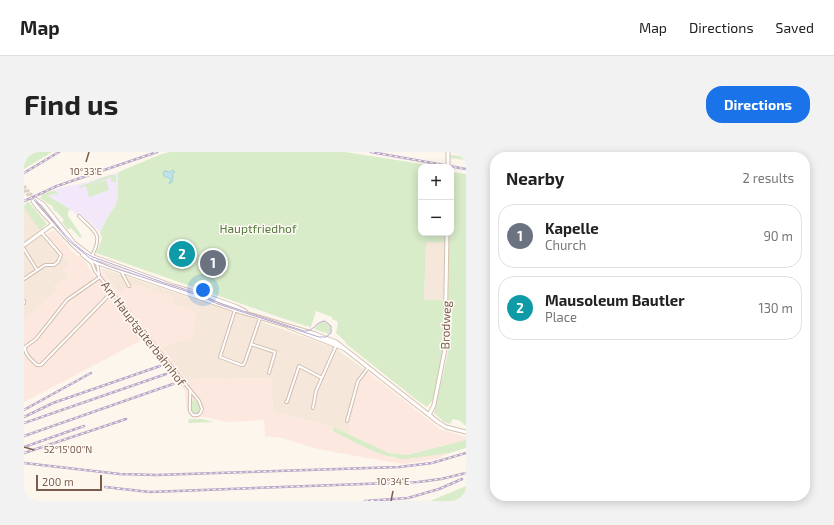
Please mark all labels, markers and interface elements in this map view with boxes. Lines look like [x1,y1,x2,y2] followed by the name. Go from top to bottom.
[20,16,60,39] text: Map
[639,19,667,36] text: Map
[689,19,754,36] text: Directions
[776,19,814,36] text: Saved
[706,86,810,123] button: Directions
[24,87,118,121] text: Find us
[418,164,454,236] map controls
[418,164,454,200] button: +
[70,165,103,177] text: 10°33'E
[506,168,564,188] text: Nearby
[742,170,794,186] text: 2 results
[418,200,454,236] button: −
[545,219,599,237] text: Kapelle
[220,221,297,235] park label: Hauptfriedhof
[517,228,523,244] text: 1
[763,228,793,244] text: 90 m
[545,237,586,253] text: Church
[169,239,195,269] pin: 2
[200,248,226,278] pin: 1
[99,278,189,388] street label: Am Hauptgüterbahnhof
[193,280,213,300] your location
[545,291,685,309] text: Mausoleum Bautler
[437,300,453,350] street label: Brodweg
[516,300,524,316] text: 2
[758,300,793,316] text: 130 m
[545,309,577,325] text: Place
[44,443,92,455] text: 52°15'00"N
[36,473,102,492] scale bar
[42,475,74,488] text: 200 m
[377,475,410,487] text: 10°34'E

